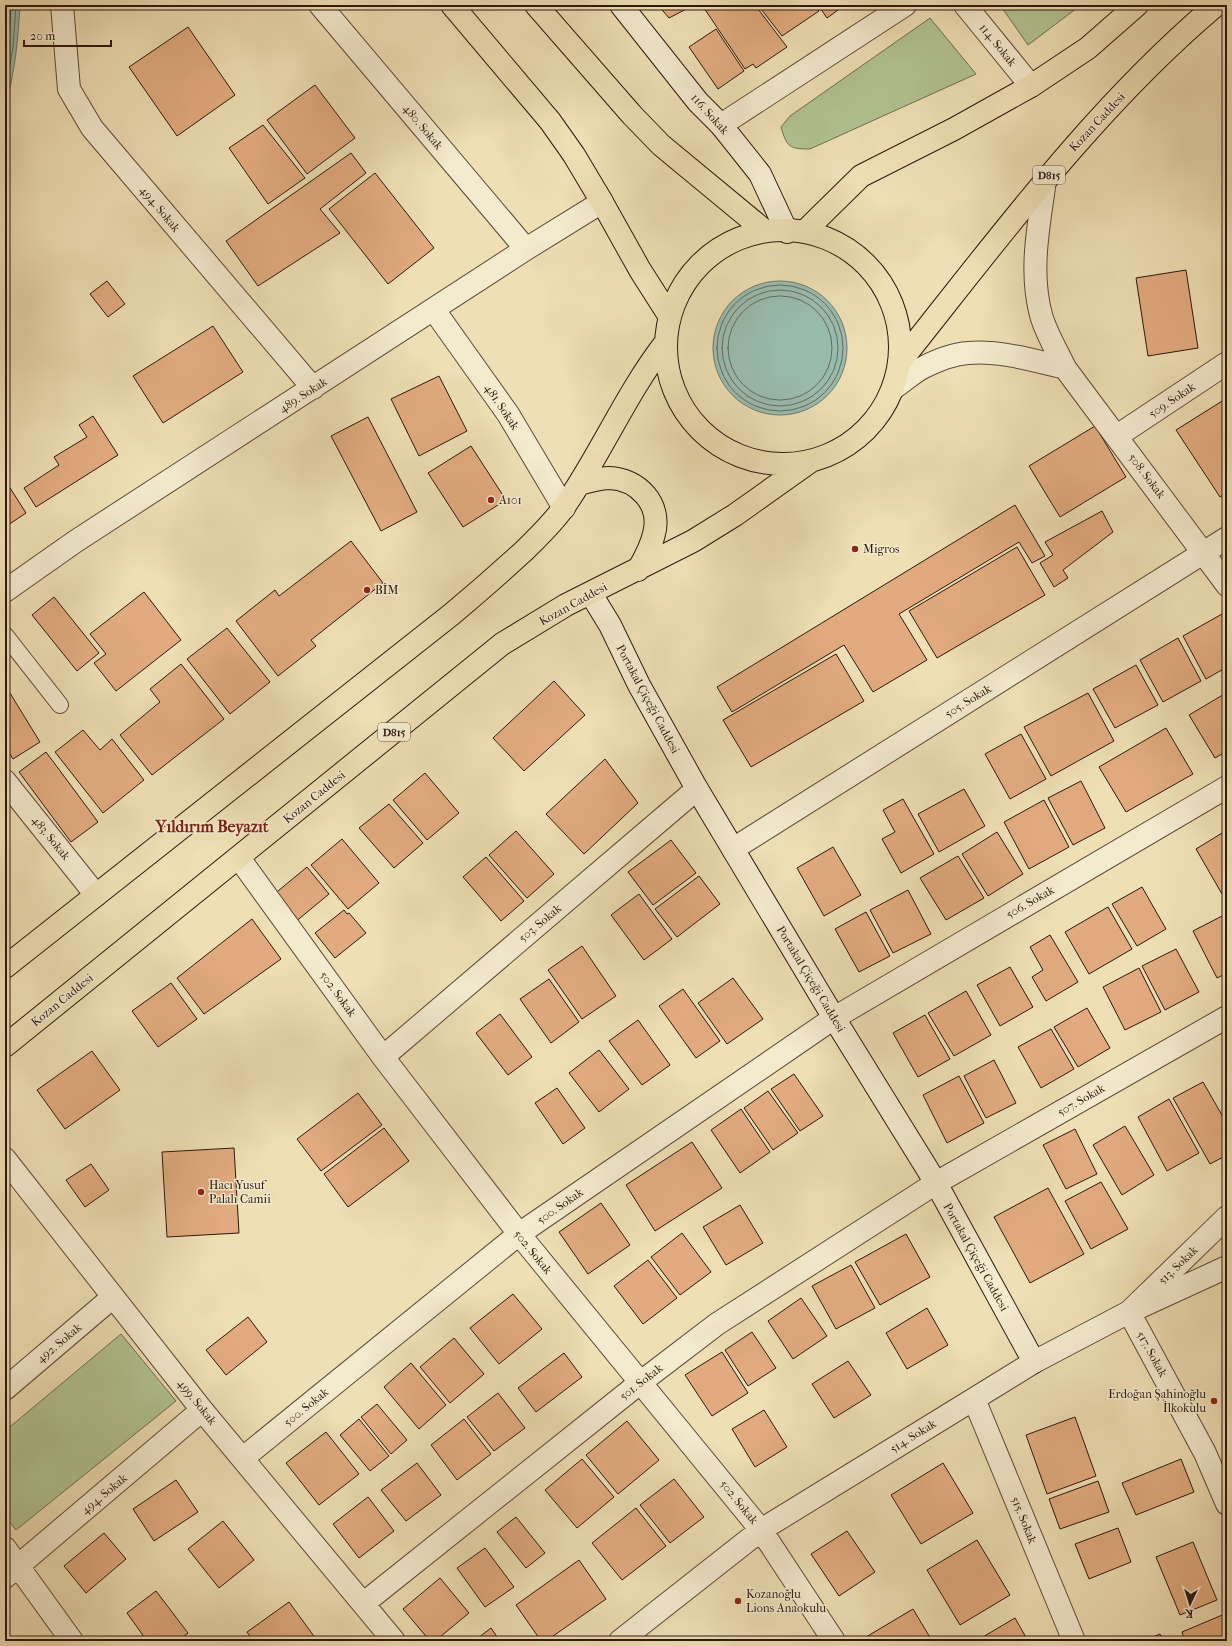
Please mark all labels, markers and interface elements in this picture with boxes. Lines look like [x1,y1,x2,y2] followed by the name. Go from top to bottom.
[977,21,1020,70] street label: 114. Sokak
[24,22,111,48] scale bar
[30,29,55,43] text: 20 m
[1066,89,1128,154] street label: Kozan Caddesi
[688,91,732,138] street label: 116. Sokak
[400,102,446,153] street label: 480. Sokak
[1033,166,1065,184] road number: D815
[137,183,184,235] street label: 494. Sokak
[276,374,330,416] street label: 489. Sokak
[1146,379,1199,421] street label: 509. Sokak
[482,381,523,433] street label: 481. Sokak
[1126,451,1169,502] street label: 508. Sokak
[498,493,522,507] place label: A101
[486,495,496,505] marker: A101
[863,542,900,556] place label: Migros
[850,544,860,554] marker: Migros
[537,579,610,628] street label: Kozan Caddesi
[375,582,398,597] place label: BİM
[362,585,372,595] marker: BİM
[612,642,683,757] street label: Portakal Çiçeği Caddesi
[942,681,994,721] street label: 505. Sokak
[378,723,410,741] road number: D815
[280,767,348,826] street label: Kozan Caddesi
[29,813,74,864] street label: 483. Sokak
[155,817,269,837] district label: Yıldırım Beyazıt
[1003,882,1057,921] street label: 506. Sokak
[516,901,565,945] street label: 503. Sokak
[773,923,848,1036] street label: Portakal Çiçeği Caddesi
[317,968,360,1020] street label: 502. Sokak
[28,970,96,1029] street label: Kozan Caddesi
[1055,1080,1108,1119] street label: 507. Sokak
[209,1178,271,1206] place label: Hacı Yusuf Palalı Camii
[534,1184,587,1227] street label: 500. Sokak
[196,1187,206,1197] marker: Hacı Yusuf Palalı Camii
[940,1201,1012,1314] street label: Portakal Çiçeği Caddesi
[511,1227,556,1278] street label: 502. Sokak
[1155,1242,1201,1287] street label: 513. Sokak
[34,1320,85,1366] street label: 492. Sokak
[1134,1329,1171,1380] street label: 517. Sokak
[617,1360,666,1403] street label: 501. Sokak
[174,1376,220,1428] street label: 499. Sokak
[281,1384,332,1429] street label: 500. Sokak
[1108,1387,1206,1415] place label: Erdoğan Şahinoğlu İlkokulu
[1209,1396,1219,1406] marker: Erdoğan Şahinoğlu İlkokulu
[887,1416,939,1456] street label: 514. Sokak
[78,1470,130,1517] street label: 494. Sokak
[717,1477,762,1528] street label: 502. Sokak
[1008,1494,1040,1546] street label: 515. Sokak
[1170,1584,1210,1624] north arrow
[746,1587,826,1615] place label: Kozanoğlu Lions Anaokulu
[733,1596,743,1606] marker: Kozanoğlu Lions Anaokulu
[1184,1607,1194,1620] text: K

